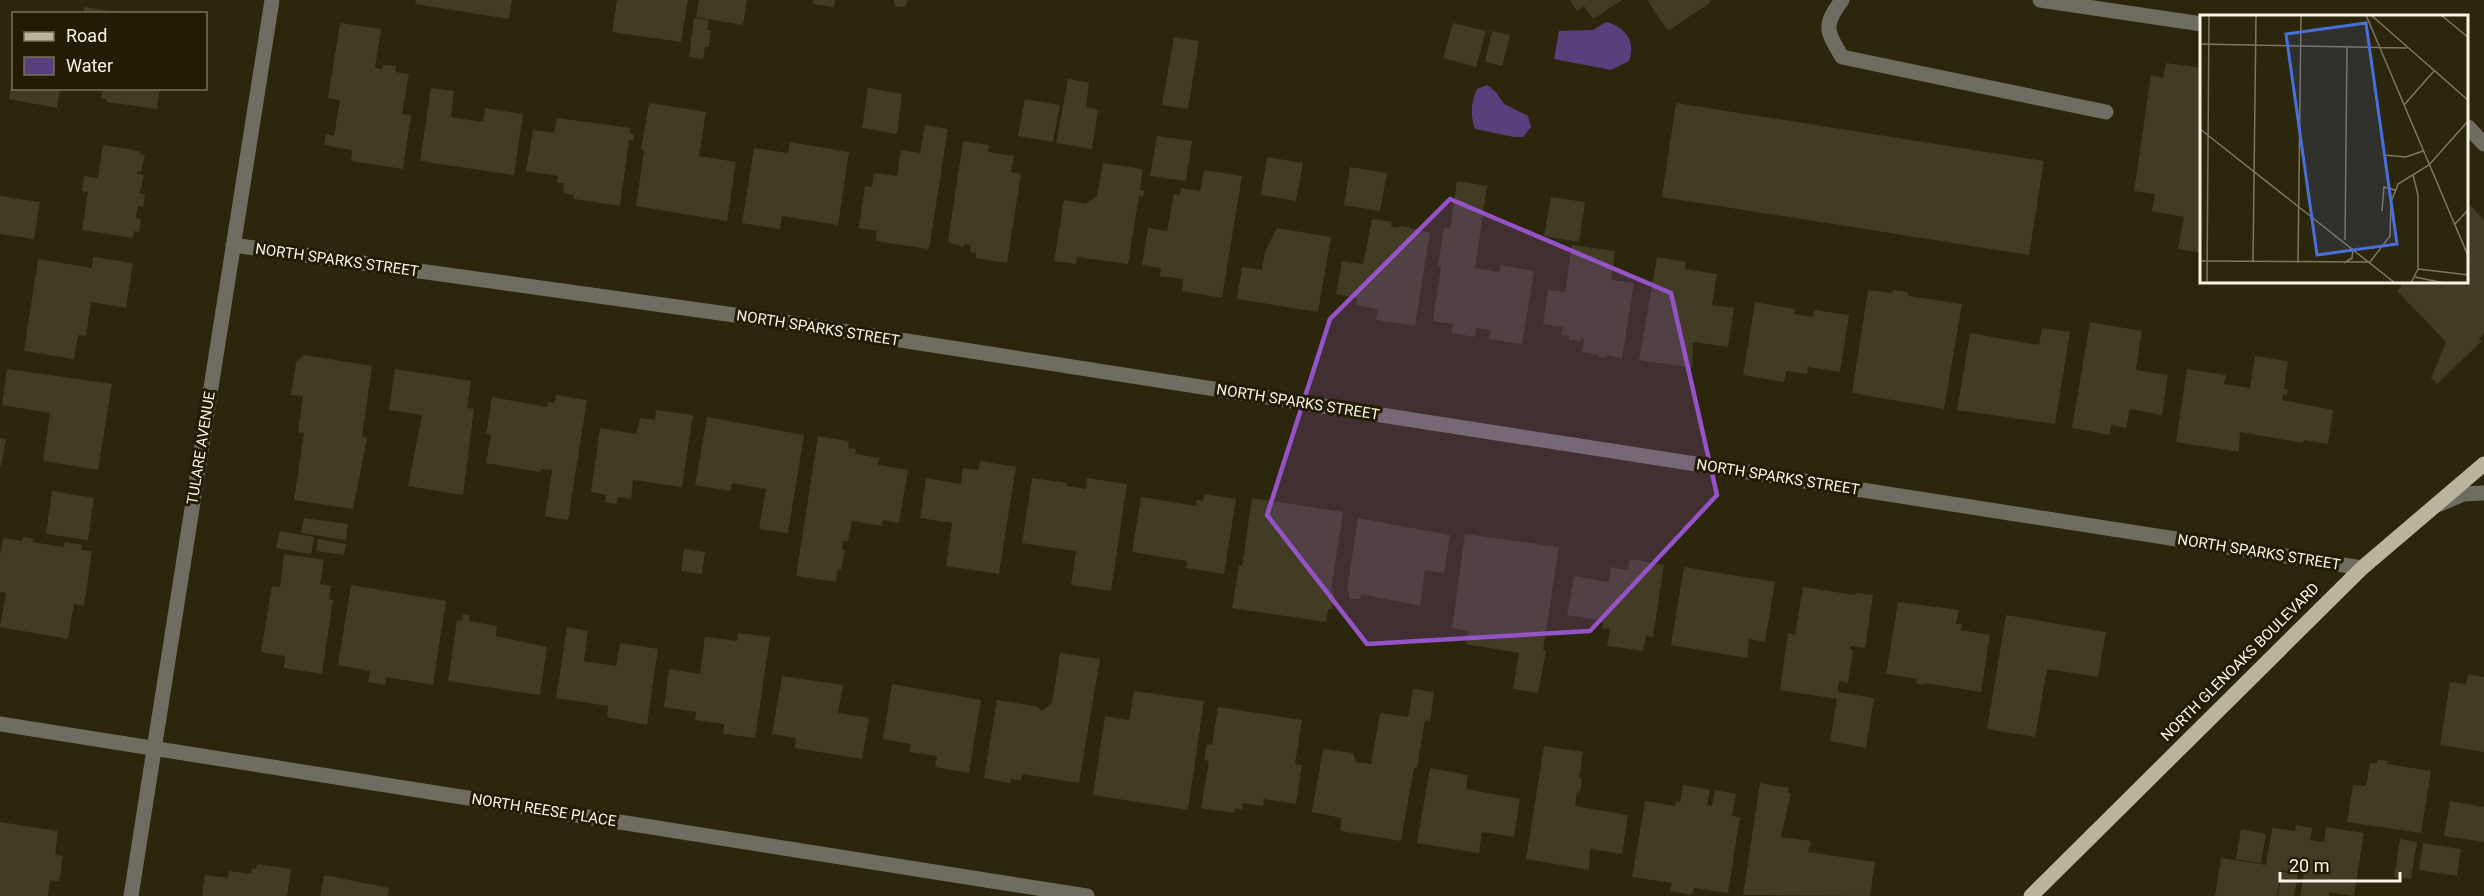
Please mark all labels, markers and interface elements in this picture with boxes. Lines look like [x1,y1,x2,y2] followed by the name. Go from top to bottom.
[12,12,207,90] legend
[2200,15,2469,284] inset map
[66,25,107,46] text: Road
[66,55,113,76] text: Water
[254,240,420,280] street label: NORTH SPARKS STREET
[735,306,901,350] street label: NORTH SPARKS STREET
[1215,380,1381,424] street label: NORTH SPARKS STREET
[183,390,219,506] street label: TULARE AVENUE
[1695,455,1861,499] street label: NORTH SPARKS STREET
[2176,530,2342,574] street label: NORTH SPARKS STREET
[2157,579,2323,745] street label: NORTH GLENOAKS BOULEVARD
[470,790,618,830] street label: NORTH REESE PLACE
[2280,845,2400,883] scale bar
[2289,855,2329,876] text: 20 m

